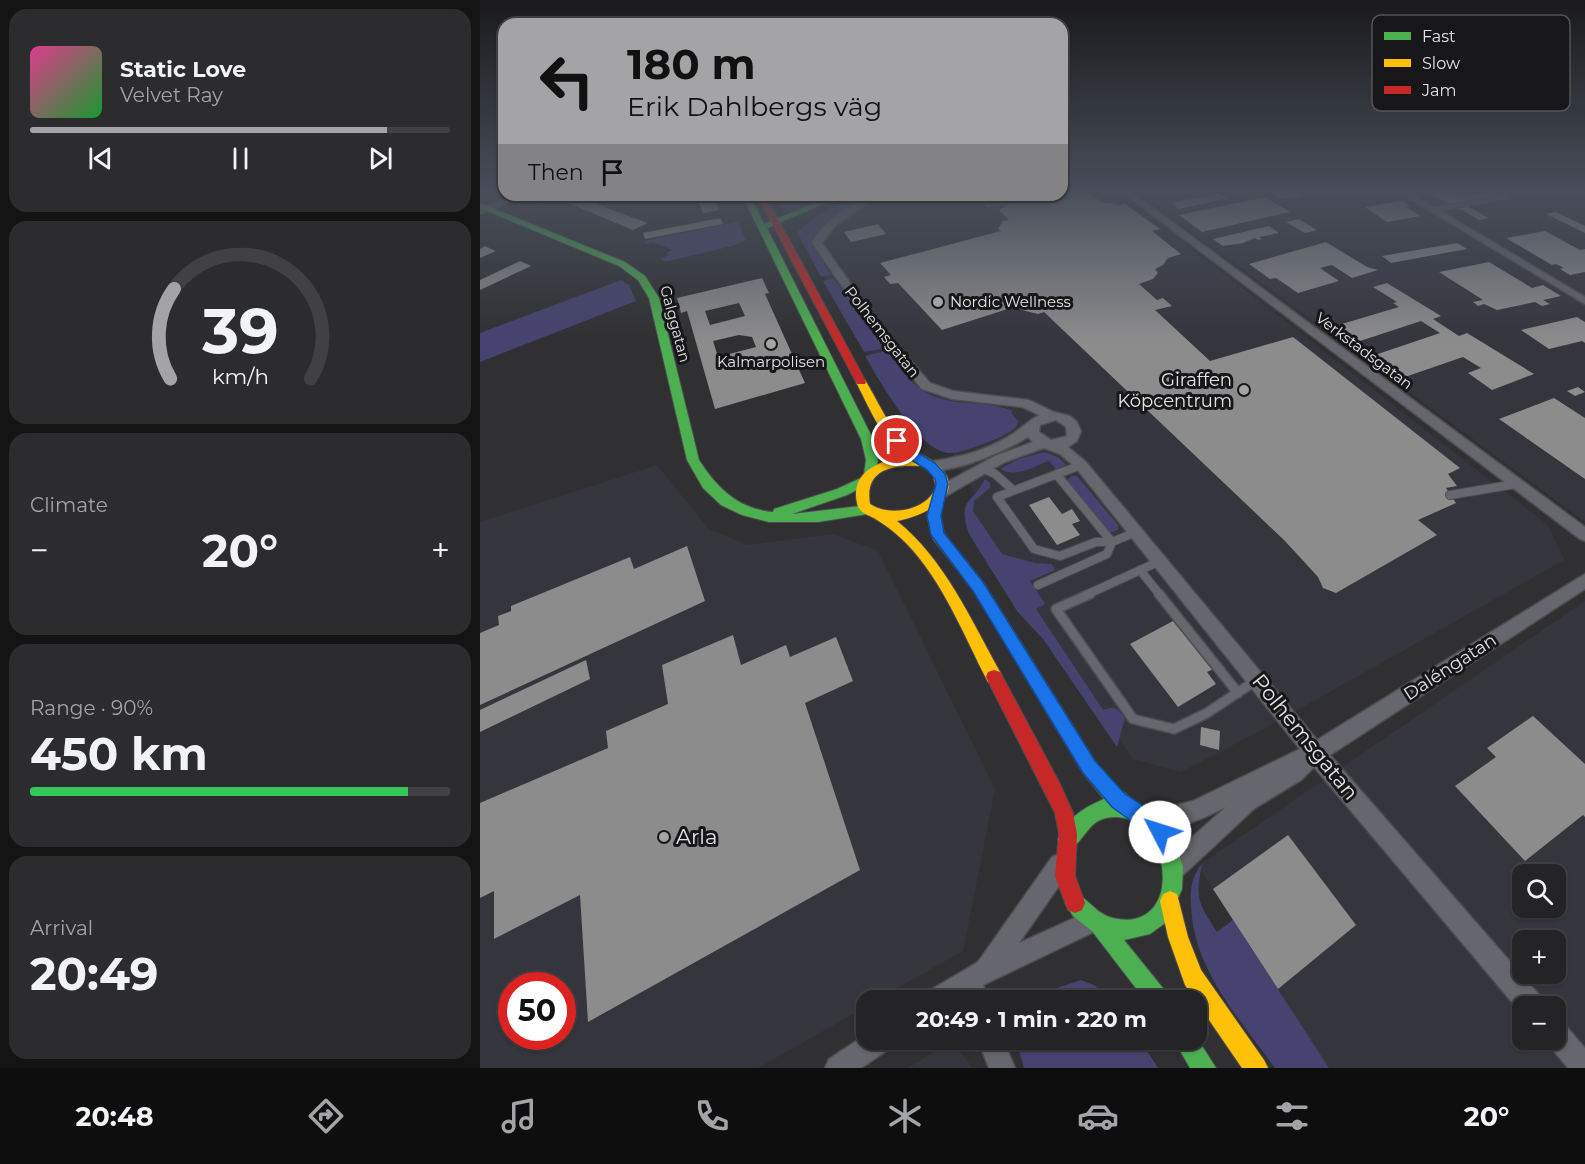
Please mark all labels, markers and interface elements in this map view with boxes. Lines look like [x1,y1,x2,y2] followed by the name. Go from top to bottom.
[1372,15,1570,111] legend
[1422,27,1456,46] text: Fast
[627,38,756,90] text: 180 m
[528,42,606,120] icon: left
[1422,54,1460,73] text: Slow
[120,56,246,83] text: Static Love
[1421,81,1456,100] text: Jam
[120,83,223,107] text: Velvet Ray
[627,90,882,123] text: Erik Dahlbergs väg
[84,142,117,175] icon: previous
[224,142,257,175] icon: pause
[364,142,397,175] icon: next
[596,156,629,189] icon: arrive
[528,159,584,186] text: Then
[841,282,924,381] street label: Polhemsgatan
[656,283,695,364] street label: Galggatan
[950,292,1071,311] place label: Nordic Wellness
[201,293,278,369] text: 39
[931,295,945,309] marker: Nordic Wellness
[1312,308,1417,393] street label: Verkstadsgatan
[764,337,778,351] marker: Kalmarpolisen
[717,352,825,371] place label: Kalmarpolisen
[211,364,269,390] text: km/h
[1117,369,1232,412] place label: Giraffen Köpcentrum
[1237,383,1251,397] marker: Giraffen Köpcentrum
[871,415,922,466] pin
[880,424,913,457] icon: arrive
[30,493,108,517] text: Climate
[202,523,278,578] text: 20°
[30,530,49,570] text: −
[431,530,450,570] text: +
[1400,629,1500,705] street label: Daléngatan
[1247,669,1364,805] street label: Polhemsgatan
[30,696,153,720] text: Range · 90%
[30,726,208,781] text: 450 km
[1128,800,1192,864] position arrow
[676,824,717,849] place label: Arla
[657,830,671,844] marker: Arla
[1512,864,1566,1050] map controls
[1512,864,1566,918] button: search
[30,916,93,940] text: Arrival
[1512,930,1566,984] button: +
[30,946,158,1001] text: 20:49
[498,972,576,1050] speed limit sign: 50
[1512,996,1566,1050] button: −
[916,1006,1147,1033] text: 20:49 · 1 min · 220 m
[305,1095,347,1137] icon: directions
[498,1095,540,1137] icon: music
[691,1095,733,1137] icon: phone
[884,1095,926,1137] icon: climate
[1077,1095,1119,1137] icon: car
[1271,1095,1313,1137] icon: filters
[76,1100,154,1133] text: 20:48
[1464,1100,1509,1133] text: 20°

